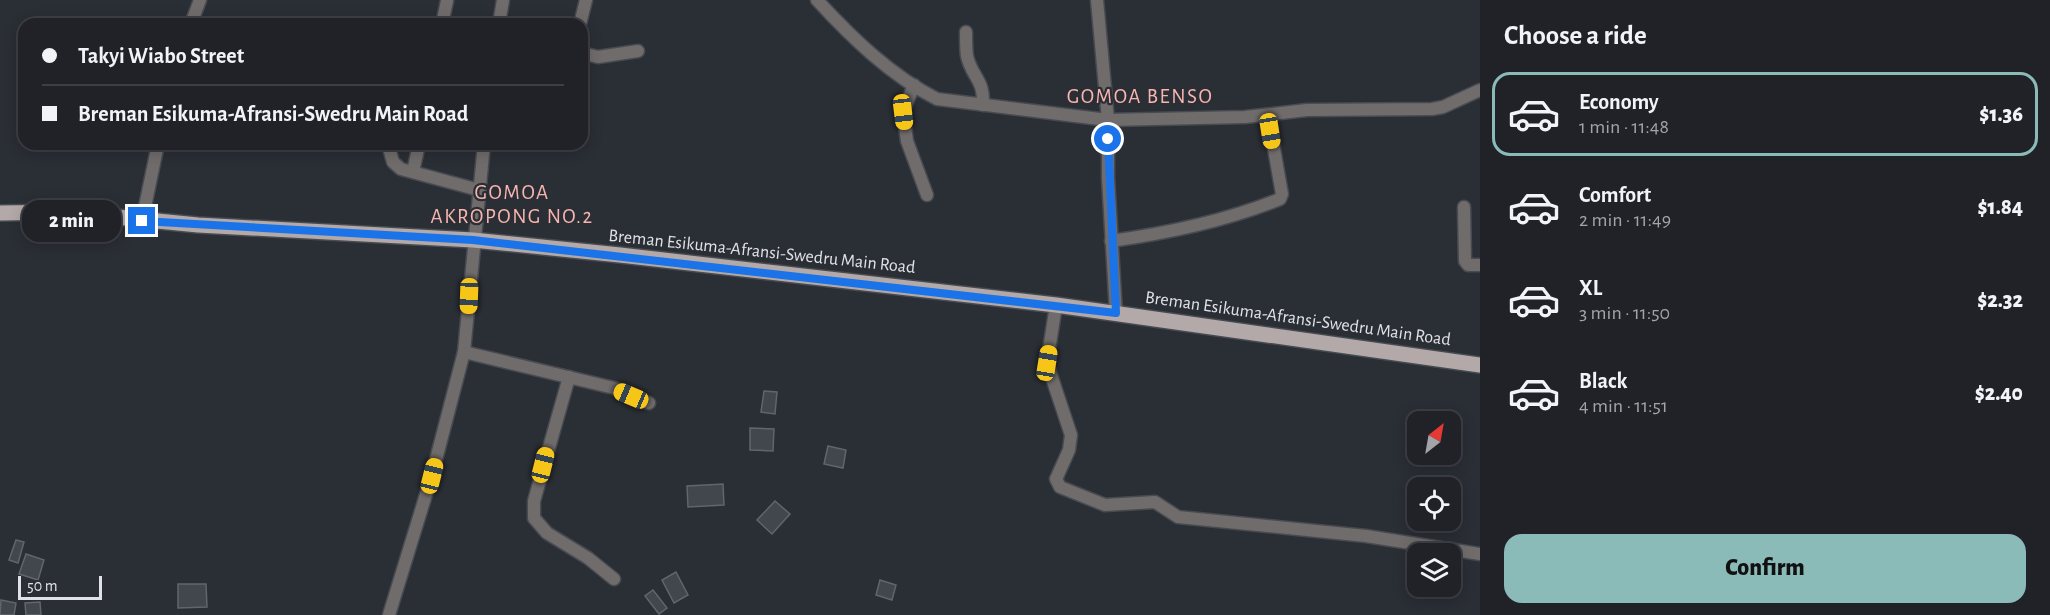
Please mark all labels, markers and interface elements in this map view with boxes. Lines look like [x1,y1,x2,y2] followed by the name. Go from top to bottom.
[1504,22,1647,49] text: Choose a ride
[78,45,244,67] text: Takyi Wiabo Street
[1067,86,1213,107] district label: GOMOA BENSO
[1507,87,1561,141] icon: car
[1579,91,1659,113] text: Economy
[892,93,914,131] car
[78,103,468,125] text: Breman Esikuma-Afransi-Swedru Main Road
[1979,103,2023,125] text: $1.36
[1258,112,1282,150] car
[1579,117,1669,137] text: 1 min · 11:48
[1094,125,1121,152] route start
[1507,180,1561,234] icon: car
[431,182,593,227] district label: GOMOA AKROPONG NO.2
[1579,184,1651,206] text: Comfort
[1977,196,2023,218] text: $1.84
[22,200,121,242] callout: 2 min
[128,207,155,234] route end
[1579,210,1671,230] text: 2 min · 11:49
[49,211,94,231] text: 2 min
[608,227,916,277] street label: Breman Esikuma-Afransi-Swedru Main Road
[1507,273,1561,327] icon: car
[1579,277,1602,299] text: XL
[459,278,479,314] car
[1144,289,1452,349] street label: Breman Esikuma-Afransi-Swedru Main Road
[1977,289,2023,311] text: $2.32
[1579,303,1670,323] text: 3 min · 11:50
[1035,344,1059,382] car
[1507,366,1561,420] icon: car
[1579,370,1627,392] text: Black
[611,381,651,411] car
[1975,382,2023,404] text: $2.40
[1579,396,1668,416] text: 4 min · 11:51
[1407,411,1461,465] north arrow
[1407,411,1461,597] map controls
[530,445,556,485] car
[419,456,445,496] car
[1407,477,1461,531] button: locate
[1504,534,2026,603] button: Confirm
[1407,543,1461,597] button: layers
[18,573,102,600] scale bar
[27,578,58,594] text: 50 m

